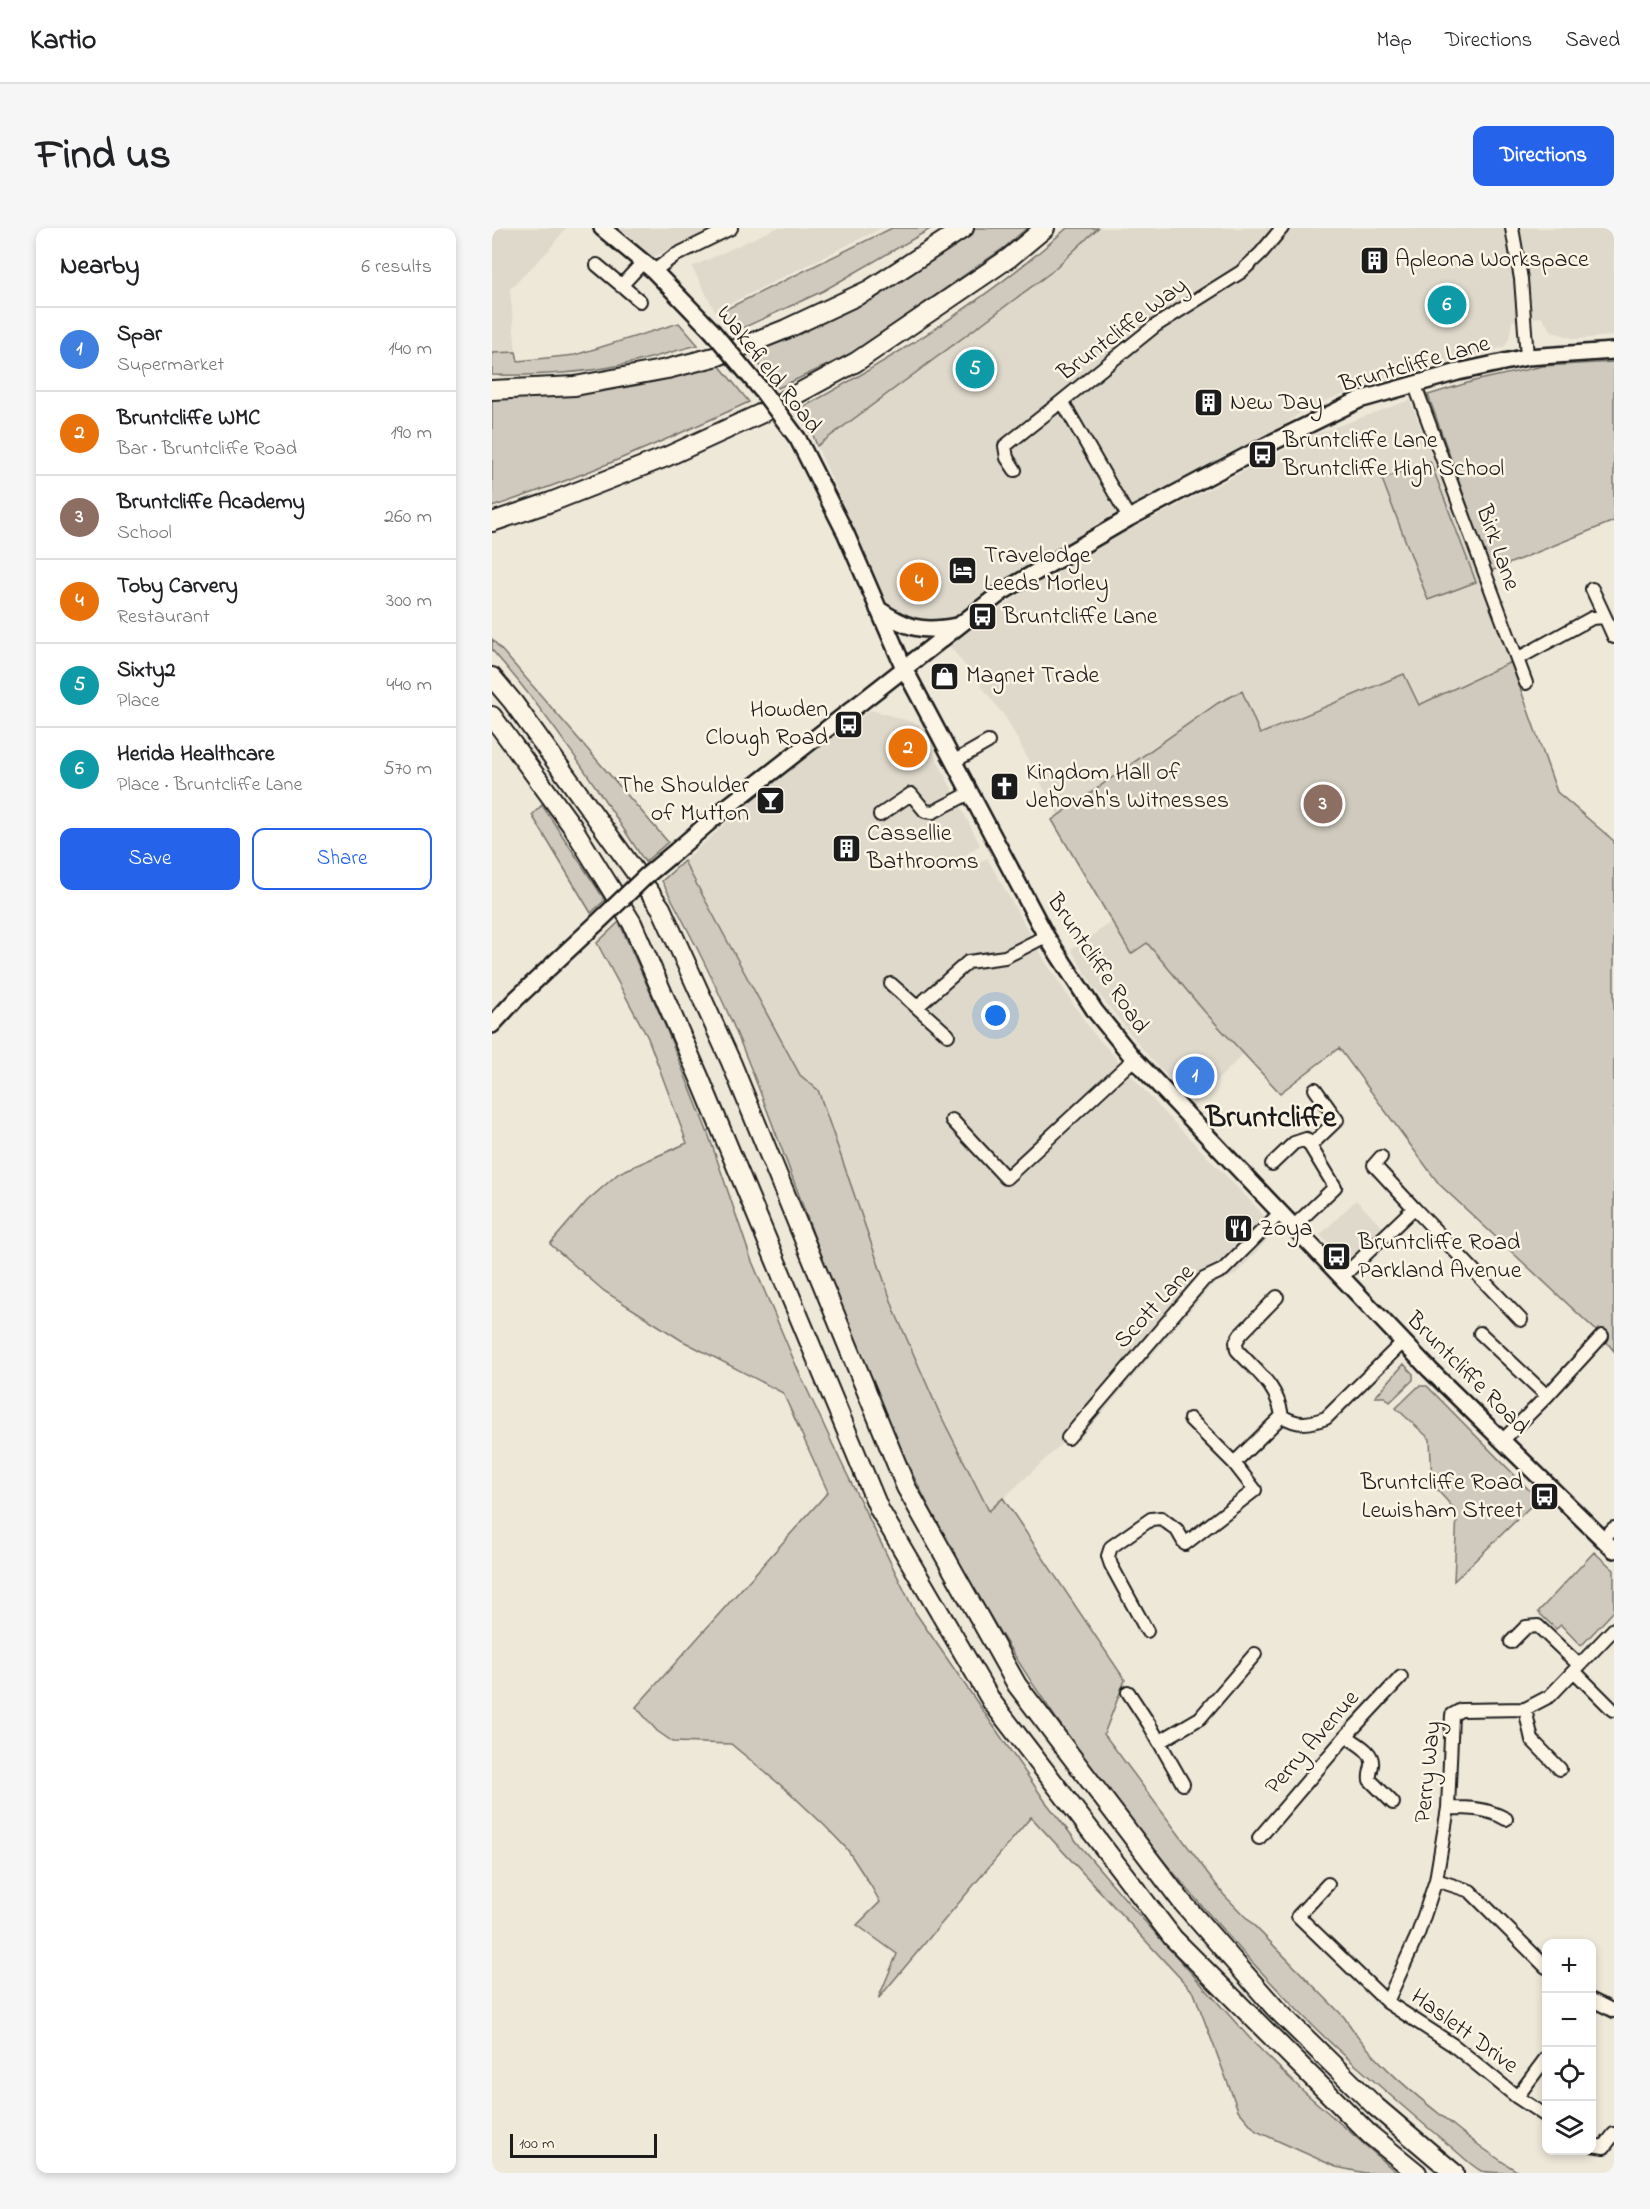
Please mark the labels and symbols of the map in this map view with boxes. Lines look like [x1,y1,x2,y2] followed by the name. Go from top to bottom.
[1395,243,1589,278] place label: Apleona Workspace
[1358,244,1390,276] building icon: Apleona Workspace
[1050,269,1196,392] street label: Bruntcliffe Way
[1428,282,1466,328] pin: 6
[707,298,830,442] street label: Wakefield Road
[1335,327,1494,403] street label: Bruntcliffe Lane
[956,346,994,392] pin: 5
[1230,386,1323,422] place label: New Day
[1193,387,1225,419] building icon: New Day
[1282,424,1504,487] place label: Bruntcliffe Lane Bruntcliffe High School
[1246,439,1278,471] bus stop icon: Bruntcliffe Lane Bruntcliffe High School
[1465,499,1529,596] street label: Birk Lane
[984,539,1109,603] place label: Travelodge Leeds Morley
[947,554,979,586] hotel icon: Travelodge Leeds Morley
[900,560,938,604] pin: 4
[1002,600,1158,635] place label: Bruntcliffe Lane
[966,601,998,633] bus stop icon: Bruntcliffe Lane
[966,659,1100,694] place label: Magnet Trade
[929,660,961,692] shop icon: Magnet Trade
[705,693,828,756] place label: Howden Clough Road
[833,708,865,740] bus stop icon: Howden Clough Road
[888,726,928,770] pin: 2
[1026,756,1229,819] place label: Kingdom Hall of Jehovah's Witnesses
[618,769,750,832] place label: The Shoulder of Mutton
[989,771,1021,803] church icon: Kingdom Hall of Jehovah's Witnesses
[1304,782,1342,826] pin: 3
[754,784,786,816] bar icon: The Shoulder of Mutton
[866,817,979,880] place label: Cassellie Bathrooms
[830,832,862,864] building icon: Cassellie Bathrooms
[1037,886,1157,1041] street label: Bruntcliffe Road
[981,1001,1010,1030] your location
[1176,1054,1214,1098] pin: 1
[1204,1097,1338,1141] district label: Bruntcliffe
[1260,1212,1312,1248] place label: Zoya
[1223,1213,1255,1245] restaurant icon: Zoya
[1357,1226,1522,1289] place label: Bruntcliffe Road Parkland Avenue
[1321,1241,1353,1273] bus stop icon: Bruntcliffe Road Parkland Avenue
[1106,1256,1204,1357] street label: Scott Lane
[1397,1304,1537,1444] street label: Bruntcliffe Road
[1360,1466,1524,1529] place label: Bruntcliffe Road Lewisham Street
[1528,1481,1560,1513] bus stop icon: Bruntcliffe Road Lewisham Street
[1257,1683,1369,1804] street label: Perry Avenue
[1406,1719,1453,1825] street label: Perry Way
[1403,1981,1526,2083] street label: Haslett Drive
[510,2131,657,2158] scale bar

